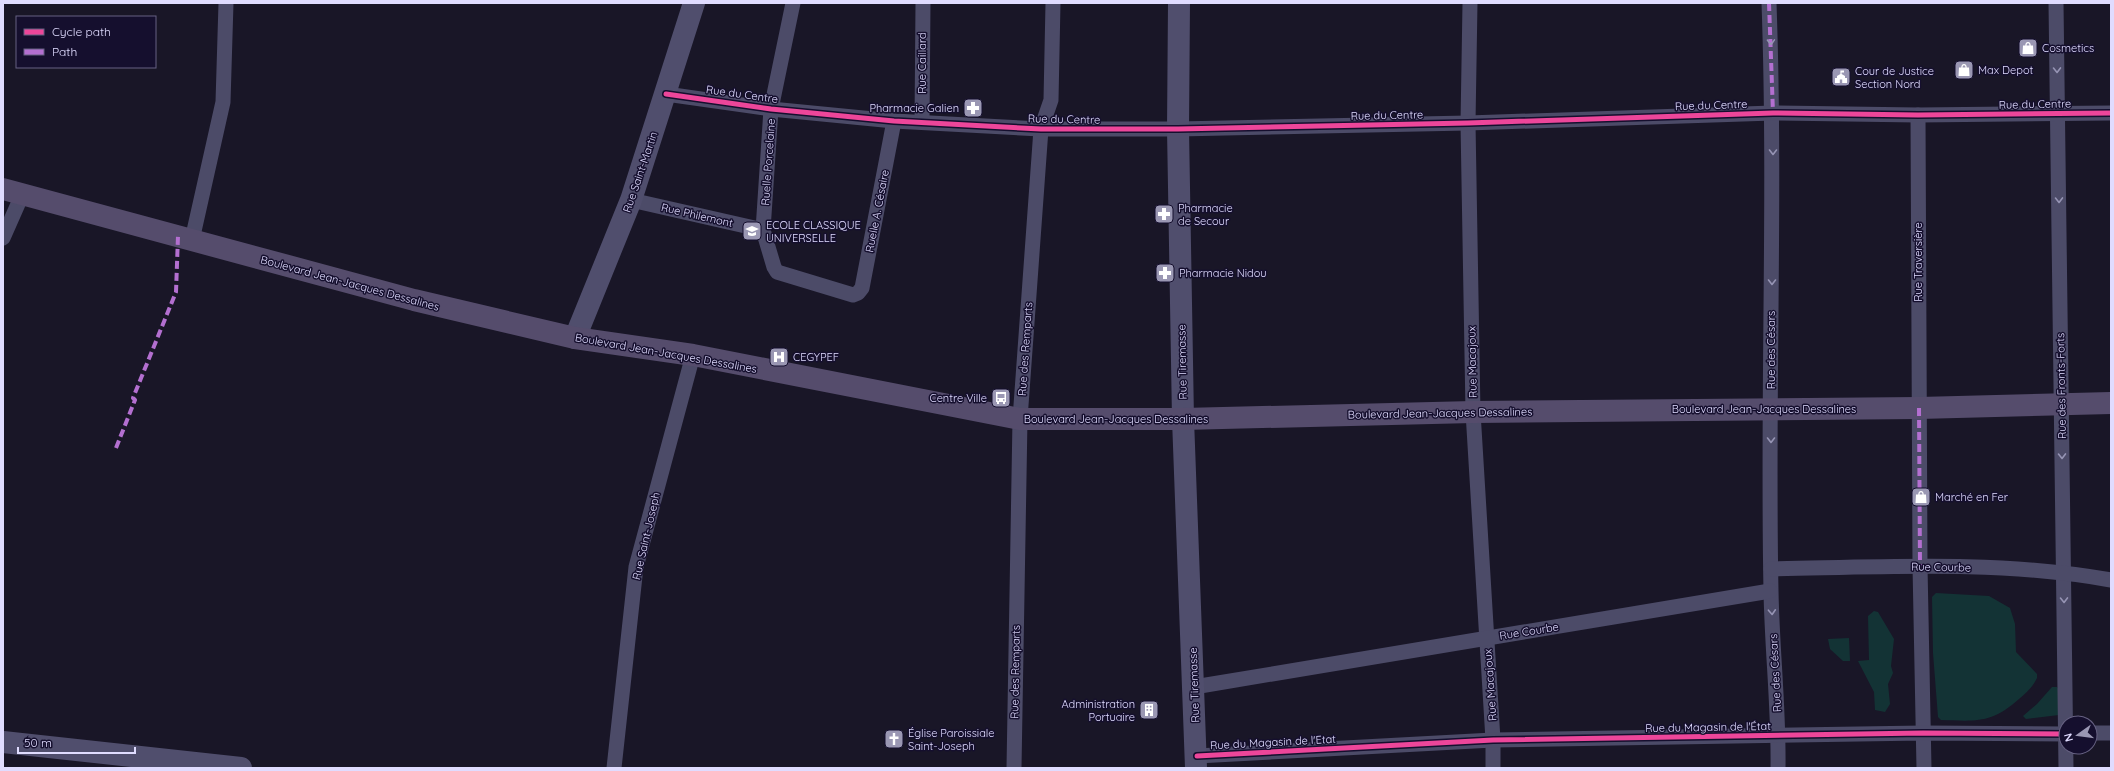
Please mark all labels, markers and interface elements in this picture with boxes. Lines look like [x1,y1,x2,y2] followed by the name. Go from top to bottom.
[16,16,156,68] legend
[52,24,111,39] text: Cycle path
[915,32,929,94] street label: Rue Caillard
[2017,37,2039,59] shop icon: Cosmetics
[1766,39,1775,45] one-way arrow
[2042,41,2094,55] place label: Cosmetics
[52,44,77,59] text: Path
[1953,59,1975,81] shop icon: Max Depot
[1978,63,2034,77] place label: Max Depot
[1855,64,1934,91] place label: Cour de Justice Section Nord
[1830,66,1852,88] public building icon: Cour de Justice Section Nord
[2053,67,2061,73] one-way arrow
[705,82,779,106] street label: Rue du Centre
[1999,96,2071,112] street label: Rue du Centre
[962,97,984,119] pharmacy icon: Pharmacie Galien
[1675,97,1747,113] street label: Rue du Centre
[869,101,959,115] place label: Pharmacie Galien
[1351,107,1423,123] street label: Rue du Centre
[1028,111,1100,127] street label: Rue du Centre
[758,118,778,206] street label: Ruelle Porcelaine
[620,130,660,214] street label: Rue Saint-Martin
[1769,149,1777,155] one-way arrow
[862,168,892,254] street label: Ruelle A. Césaire
[2055,197,2063,203] one-way arrow
[660,200,735,230] street label: Rue Philemont
[1178,201,1233,228] place label: Pharmacie de Secour
[1153,203,1175,225] pharmacy icon: Pharmacie de Secour
[766,218,861,245] place label: ECOLE CLASSIQUE UNIVERSELLE
[741,220,763,242] school or university icon: ECOLE CLASSIQUE UNIVERSELLE
[1911,222,1925,302] street label: Rue Traversière
[259,252,441,314] street label: Boulevard Jean-Jacques Dessalines
[1154,262,1176,284] pharmacy icon: Pharmacie Nidou
[1179,266,1267,280] place label: Pharmacie Nidou
[1768,279,1776,285] one-way arrow
[1015,302,1035,396] street label: Rue des Remparts
[1764,311,1778,389] street label: Rue des Césars
[1174,324,1190,400] street label: Rue Tiremasse
[1464,326,1480,398] street label: Rue Macajoux
[574,330,758,376] street label: Boulevard Jean-Jacques Dessalines
[2053,333,2069,439] street label: Rue des Fronts-Forts
[768,346,790,368] hospital icon: CEGYPEF
[793,350,839,364] place label: CEGYPEF
[990,387,1012,409] bus stop icon: Centre Ville
[929,391,987,405] place label: Centre Ville
[1672,402,1856,416] street label: Boulevard Jean-Jacques Dessalines
[1348,404,1532,422] street label: Boulevard Jean-Jacques Dessalines
[1024,412,1208,426] street label: Boulevard Jean-Jacques Dessalines
[1767,437,1775,443] one-way arrow
[2058,453,2066,459] one-way arrow
[1910,486,1932,508] shop icon: Marché en Fer
[1935,490,2009,504] place label: Marché en Fer
[629,491,663,581] street label: Rue Saint-Joseph
[1911,559,1971,575] street label: Rue Courbe
[2060,597,2068,603] one-way arrow
[1767,609,1776,615] one-way arrow
[1498,619,1560,643] street label: Rue Courbe
[1007,625,1023,719] street label: Rue des Remparts
[1766,633,1784,713] street label: Rue des Césars
[1186,647,1202,723] street label: Rue Tiremasse
[1481,649,1499,721] street label: Rue Macajoux
[1061,697,1135,724] place label: Administration Portuaire
[1138,699,1160,721] building icon: Administration Portuaire
[2058,715,2098,755] north arrow
[1645,719,1771,735] street label: Rue du Magasin de l'État
[908,726,995,753] place label: Église Paroissiale Saint-Joseph
[883,728,905,750] church icon: Église Paroissiale Saint-Joseph
[18,729,135,755] scale bar
[1210,732,1336,752] street label: Rue du Magasin de l'Etat
[2061,732,2076,743] text: N
[24,735,52,750] text: 50 m

